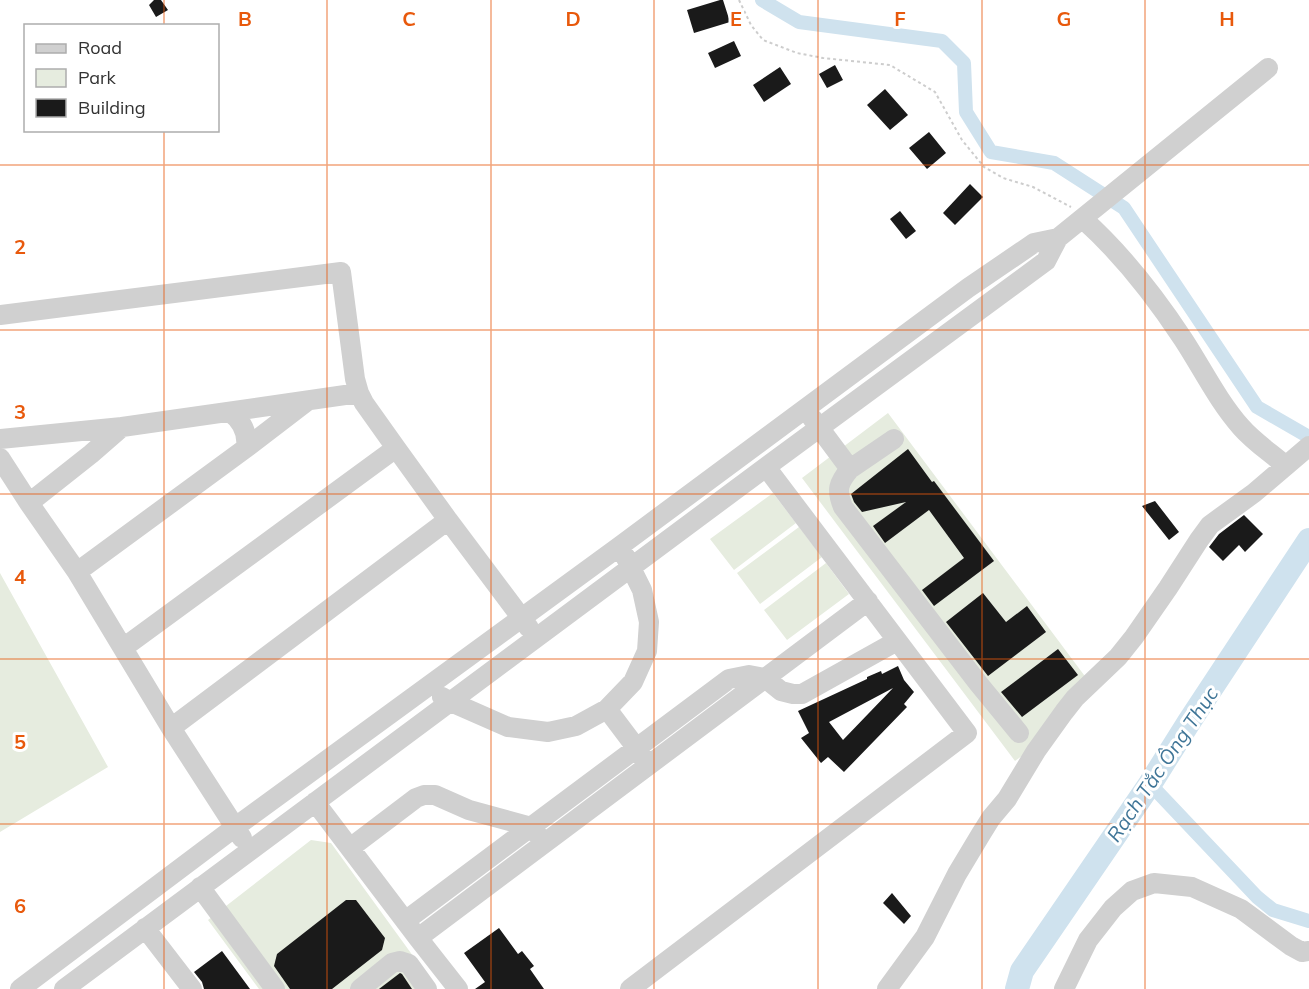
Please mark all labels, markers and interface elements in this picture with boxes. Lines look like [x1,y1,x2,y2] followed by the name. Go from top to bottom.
[238,6,252,31] text: B
[402,6,416,31] text: C
[565,6,581,31] text: D
[730,6,742,31] text: E
[894,6,906,31] text: F
[1057,6,1071,31] text: G
[1219,6,1235,31] text: H
[24,24,219,132] legend
[78,36,122,59] text: Road
[78,66,117,89] text: Park
[78,96,146,119] text: Building
[14,234,26,259] text: 2
[14,399,26,424] text: 3
[14,564,26,589] text: 4
[1101,682,1223,846] water label: Rạch Tắc Ông Thục
[14,729,26,754] text: 5
[14,893,26,918] text: 6

